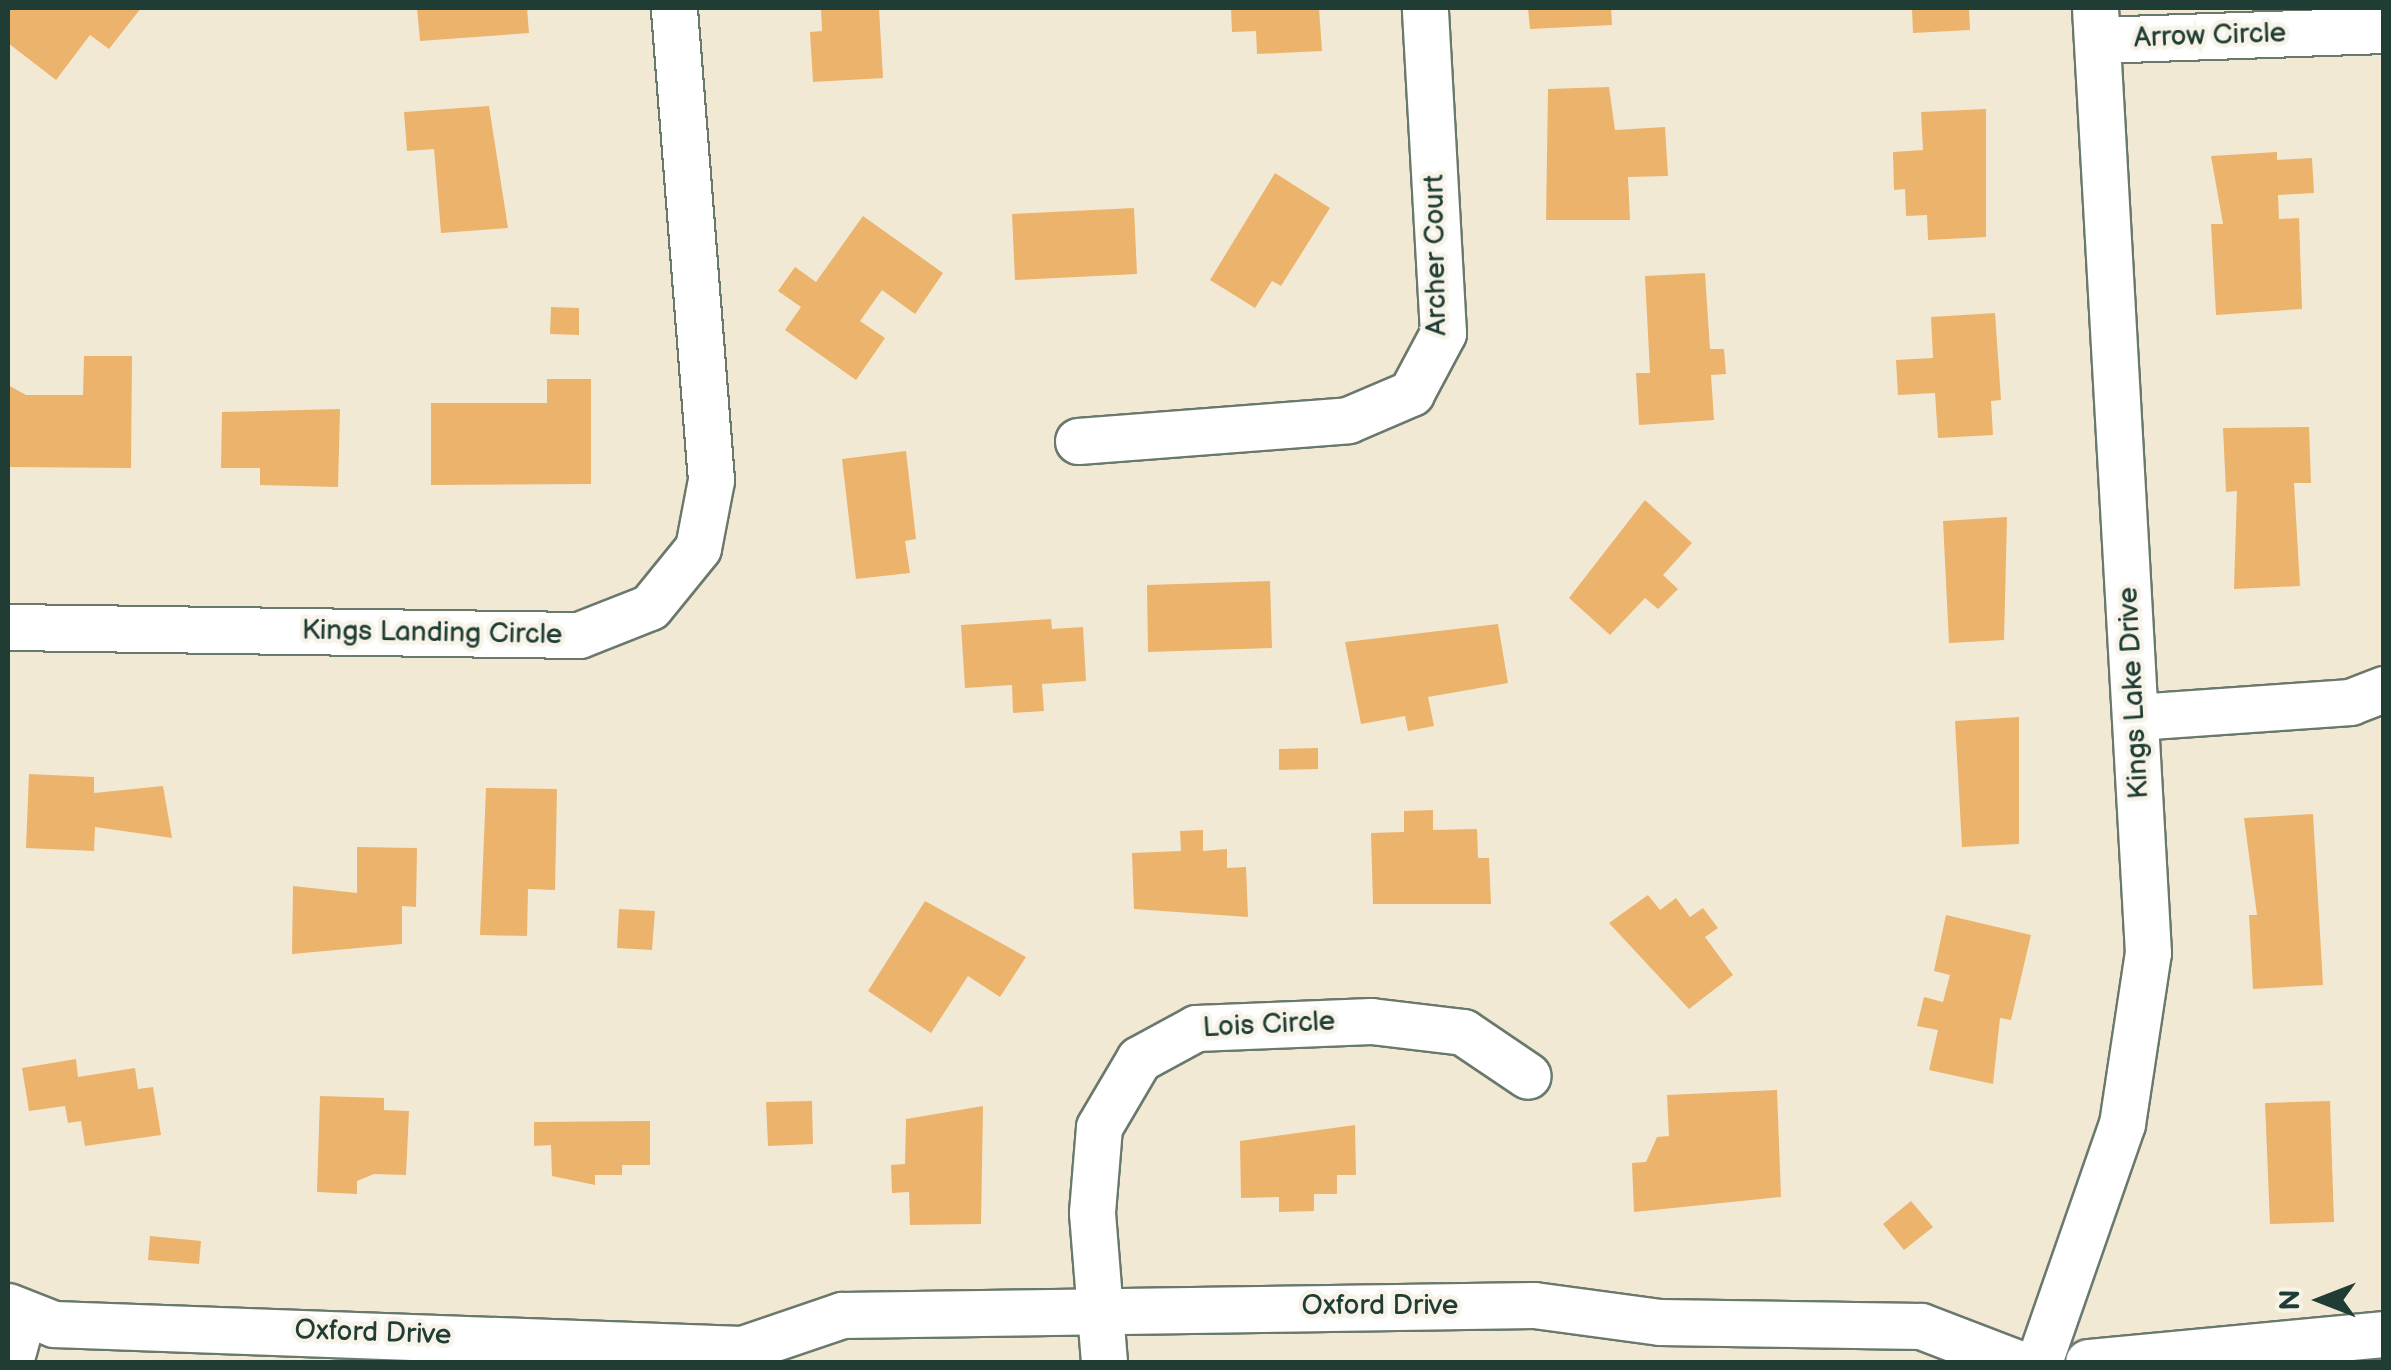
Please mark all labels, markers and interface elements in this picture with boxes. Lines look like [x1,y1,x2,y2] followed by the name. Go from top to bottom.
[2133,17,2287,55] street label: Arrow Circle
[1418,174,1454,336] street label: Archer Court
[2112,586,2156,800] street label: Kings Lake Drive
[301,614,563,652] street label: Kings Landing Circle
[1202,1005,1336,1045] street label: Lois Circle
[2271,1250,2371,1350] north arrow
[1302,1289,1458,1323] street label: Oxford Drive
[2274,1289,2307,1311] text: N
[294,1313,452,1353] street label: Oxford Drive

